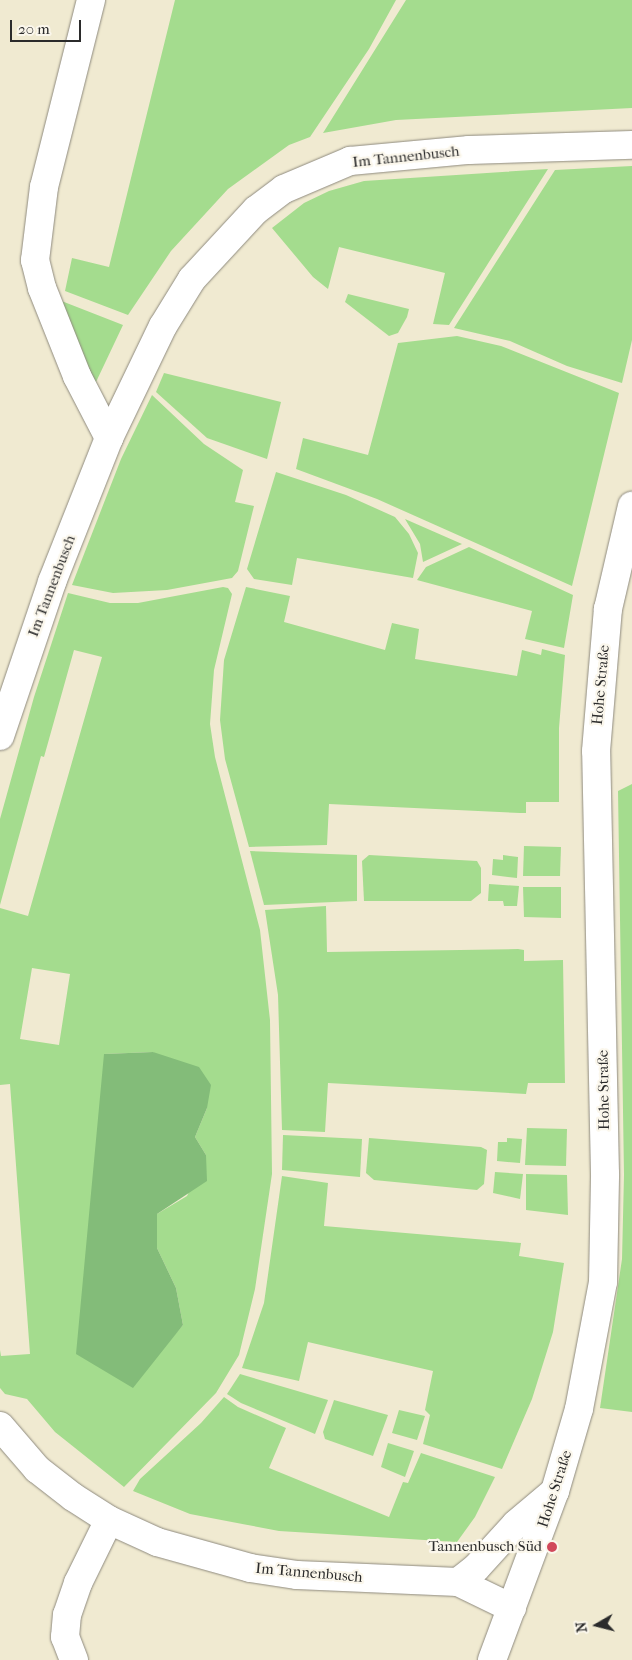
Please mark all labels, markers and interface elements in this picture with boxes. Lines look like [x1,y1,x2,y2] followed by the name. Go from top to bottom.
[12,10,84,42] scale bar
[18,20,50,38] text: 20 m
[352,142,460,172] street label: Im Tannenbusch
[24,533,80,639] street label: Im Tannenbusch
[589,644,613,726] street label: Hohe Straße
[594,1050,614,1130] street label: Hohe Straße
[534,1448,576,1530] street label: Hohe Straße
[429,1538,542,1556] place label: Tannenbusch Süd
[546,1541,558,1553] marker: Tannenbusch Süd
[255,1559,363,1587] street label: Im Tannenbusch
[572,1600,622,1650] north arrow
[572,1621,591,1634] text: N

